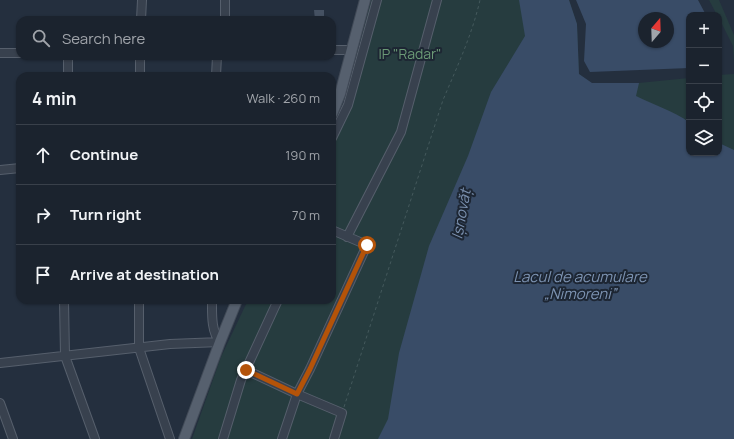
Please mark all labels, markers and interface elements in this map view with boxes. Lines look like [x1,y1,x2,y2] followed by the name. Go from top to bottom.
[638,12,674,48] north arrow
[686,12,722,156] map controls
[686,12,722,48] button: +
[16,16,336,60] search box
[30,27,52,49] icon: search
[62,28,145,49] text: Search here
[378,44,442,63] park label: IP "Radar"
[686,48,722,84] button: −
[686,84,722,120] button: locate
[32,87,76,110] text: 4 min
[247,89,320,107] text: Walk · 260 m
[686,120,722,156] button: layers
[32,144,54,166] icon: ahead
[70,144,138,165] text: Continue
[285,146,320,164] text: 190 m
[446,185,476,241] water label: Ișnovăț
[32,204,54,226] icon: right
[70,204,141,225] text: Turn right
[292,206,320,224] text: 70 m
[358,236,376,254] route start
[32,264,54,286] icon: arrive
[70,264,219,285] text: Arrive at destination
[513,266,648,304] water label: Lacul de acumulare „Nimoreni”
[237,361,255,379] route end

